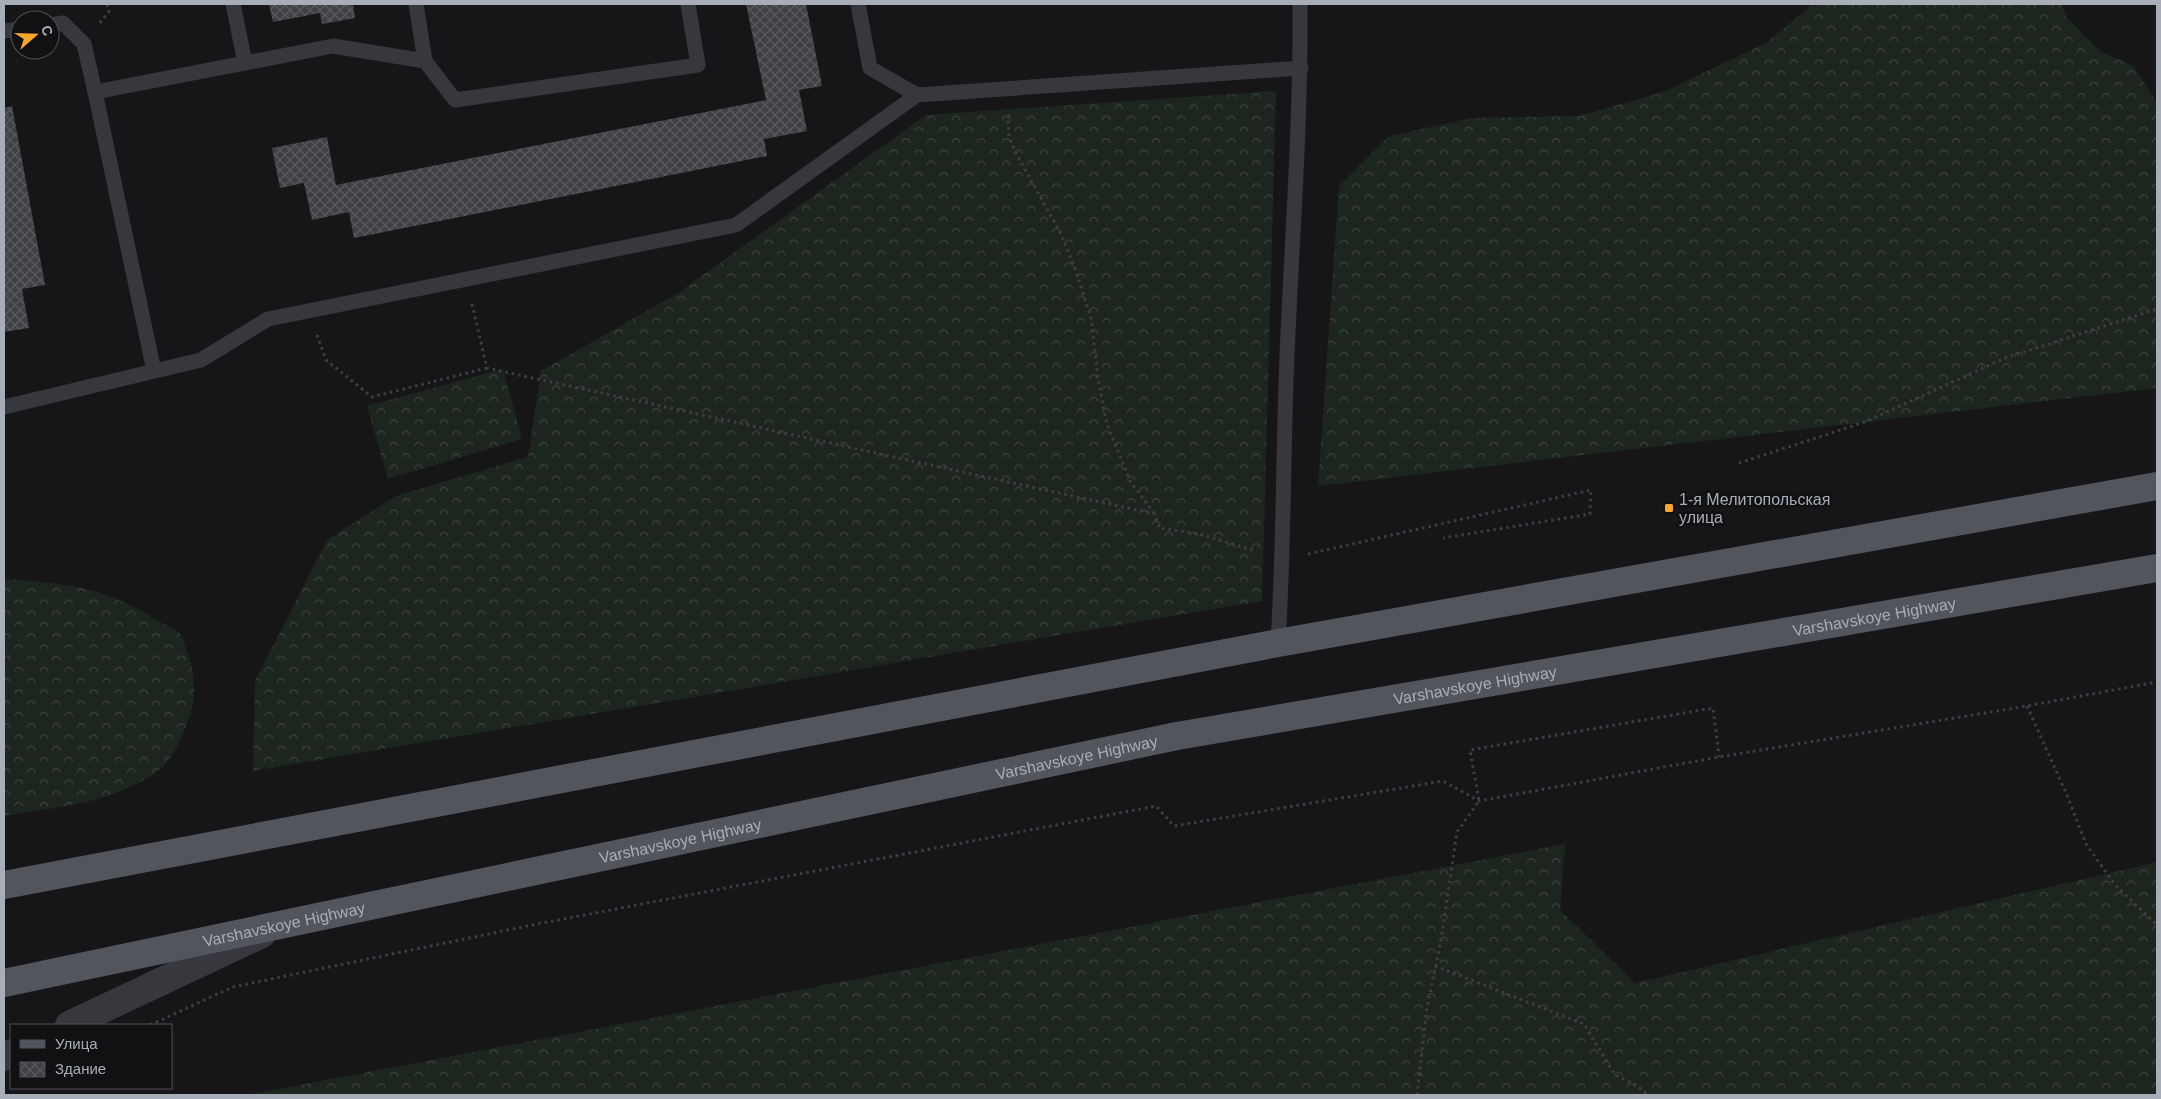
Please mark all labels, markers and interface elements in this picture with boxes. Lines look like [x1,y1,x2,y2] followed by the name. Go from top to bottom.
[10,10,60,60] north arrow
[38,23,56,38] text: С
[1679,491,1830,526] place label: 1-я Мелитопольская улица
[1663,502,1675,514] marker: 1-я Мелитопольская улица
[1791,594,1957,639] street label: Varshavskoye Highway
[1392,663,1558,707] street label: Varshavskoye Highway
[994,732,1159,783] street label: Varshavskoye Highway
[598,815,763,866] street label: Varshavskoye Highway
[201,899,366,949] street label: Varshavskoye Highway
[10,1024,172,1089] legend
[55,1035,98,1052] text: Улица
[55,1060,106,1077] text: Здание

